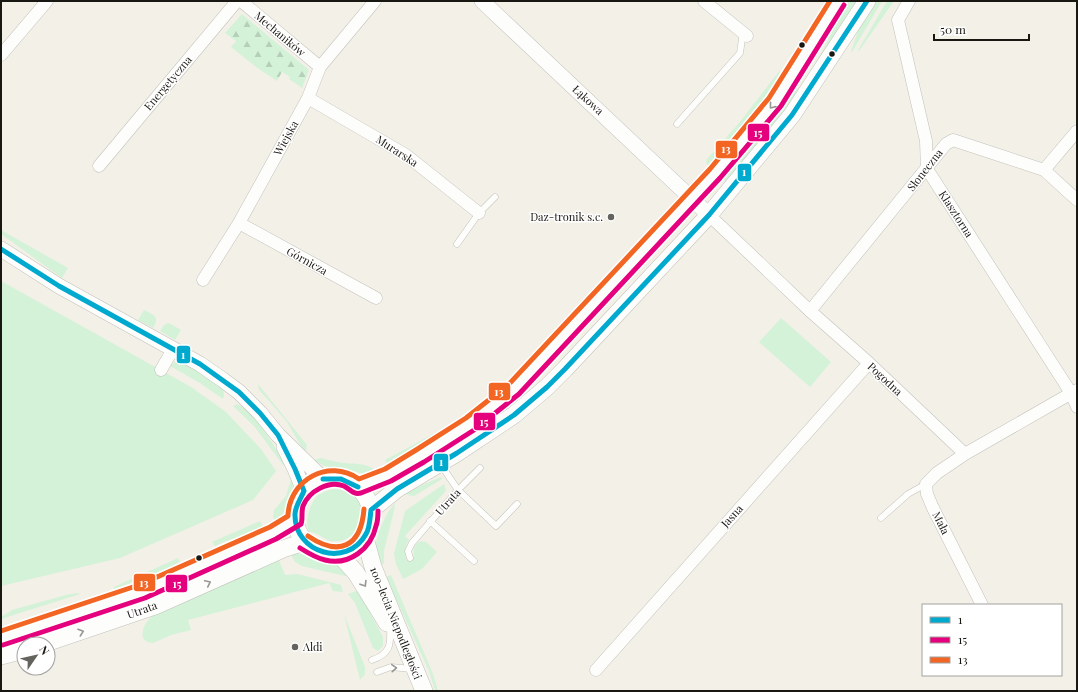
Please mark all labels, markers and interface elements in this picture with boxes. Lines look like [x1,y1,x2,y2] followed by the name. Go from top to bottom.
[252,8,309,60] street label: Mechaników
[934,16,1029,42] scale bar
[940,21,966,37] text: 50 m
[797,40,807,50] unlabelled marker
[827,49,837,59] unlabelled marker
[140,52,195,113] street label: Energetyczna
[570,81,608,118] street label: Łąkowa
[769,101,776,109] one-way arrow
[269,117,302,159] street label: Wiejska
[747,123,770,142] line badge: 15
[753,125,763,140] text: 15
[373,131,422,170] street label: Murarska
[715,140,738,159] line badge: 13
[721,141,731,156] text: 13
[903,145,946,194] street label: Słoneczna
[737,163,752,182] line badge: 1
[742,164,746,179] text: 1
[936,187,977,240] street label: Klasztorna
[530,209,603,224] place label: Daz-tronik s.c.
[606,212,616,222] marker: Daz-tronik s.c.
[284,243,331,278] street label: Górnicza
[176,345,191,364] line badge: 1
[181,347,185,362] text: 1
[865,359,906,399] street label: Pogodna
[488,382,511,401] line badge: 13
[494,384,504,399] text: 13
[473,412,496,431] line badge: 15
[479,414,489,429] text: 15
[433,453,449,472] line badge: 1
[439,454,443,469] text: 1
[432,485,464,518] street label: Utrata
[717,501,746,531] street label: Jasna
[929,509,954,537] street label: Mała
[194,553,204,563] unlabelled marker
[367,564,426,681] street label: 100-lecia Niepodległości
[133,573,156,592] line badge: 13
[165,574,188,593] line badge: 15
[139,575,149,590] text: 13
[172,576,182,591] text: 15
[204,579,211,587] one-way arrow
[359,580,366,587] one-way arrow
[125,597,160,622] street label: Utrata
[922,604,1062,676] legend
[958,611,963,627] text: 1
[77,628,84,637] one-way arrow
[958,631,967,647] text: 15
[16,636,56,676] north arrow
[302,639,323,654] place label: Aldi
[290,642,300,652] marker: Aldi
[36,643,53,658] text: N
[958,651,968,667] text: 13
[391,663,398,672] one-way arrow

